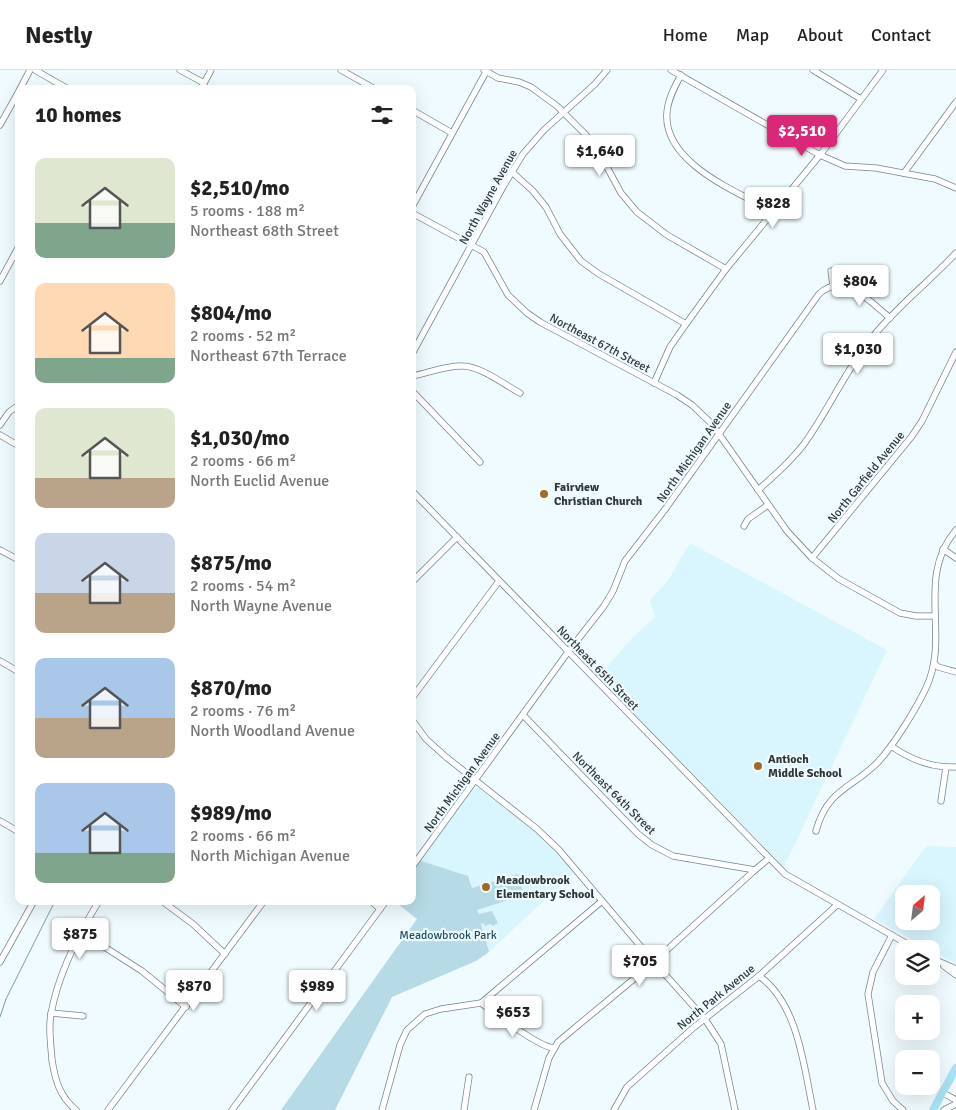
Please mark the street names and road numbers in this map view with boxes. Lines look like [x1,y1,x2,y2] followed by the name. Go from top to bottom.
[456,147,521,247] street label: North Wayne Avenue
[547,311,653,376] street label: Northeast 67th Street
[654,399,735,506] street label: North Michigan Avenue
[825,428,908,526] street label: North Garfield Avenue
[553,623,642,714] street label: Northeast 65th Street
[421,729,504,835] street label: North Michigan Avenue
[569,749,658,838] street label: Northeast 64th Street
[674,961,758,1033] street label: North Park Avenue

